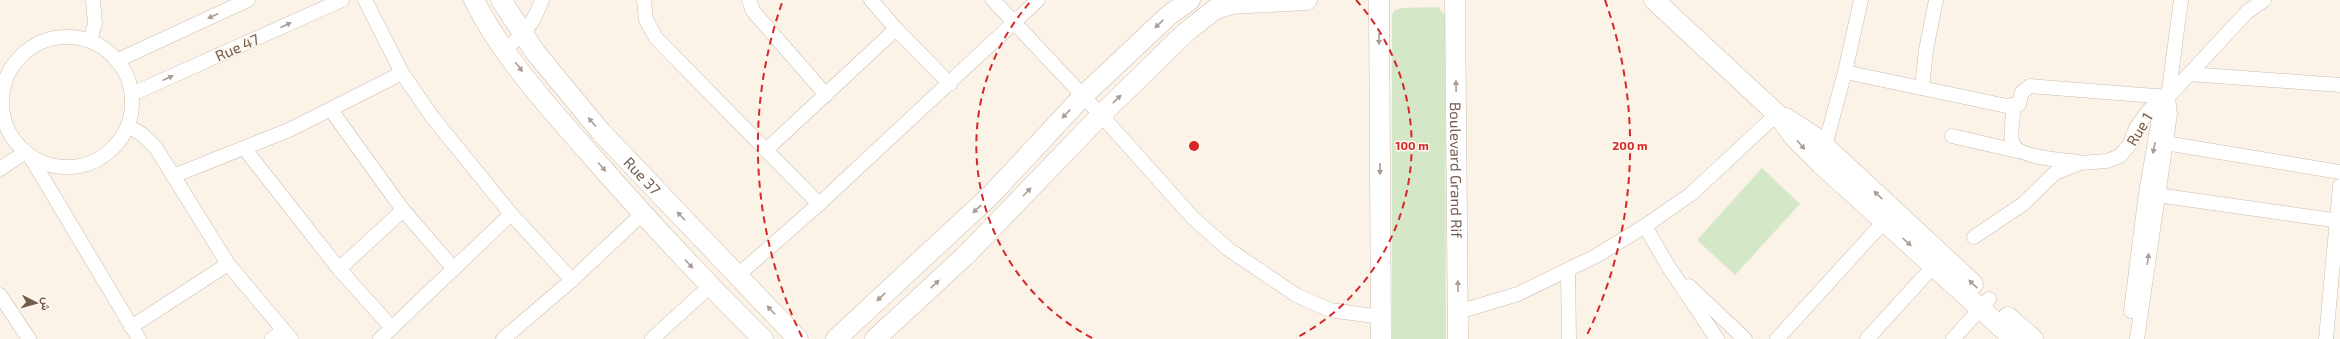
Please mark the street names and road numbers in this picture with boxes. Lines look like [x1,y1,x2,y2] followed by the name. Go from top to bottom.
[212,29,262,65] street label: Rue 47
[1447,102,1466,238] street label: Boulevard Grand Rif
[2122,109,2156,149] street label: Rue 1
[620,153,665,198] street label: Rue 37

